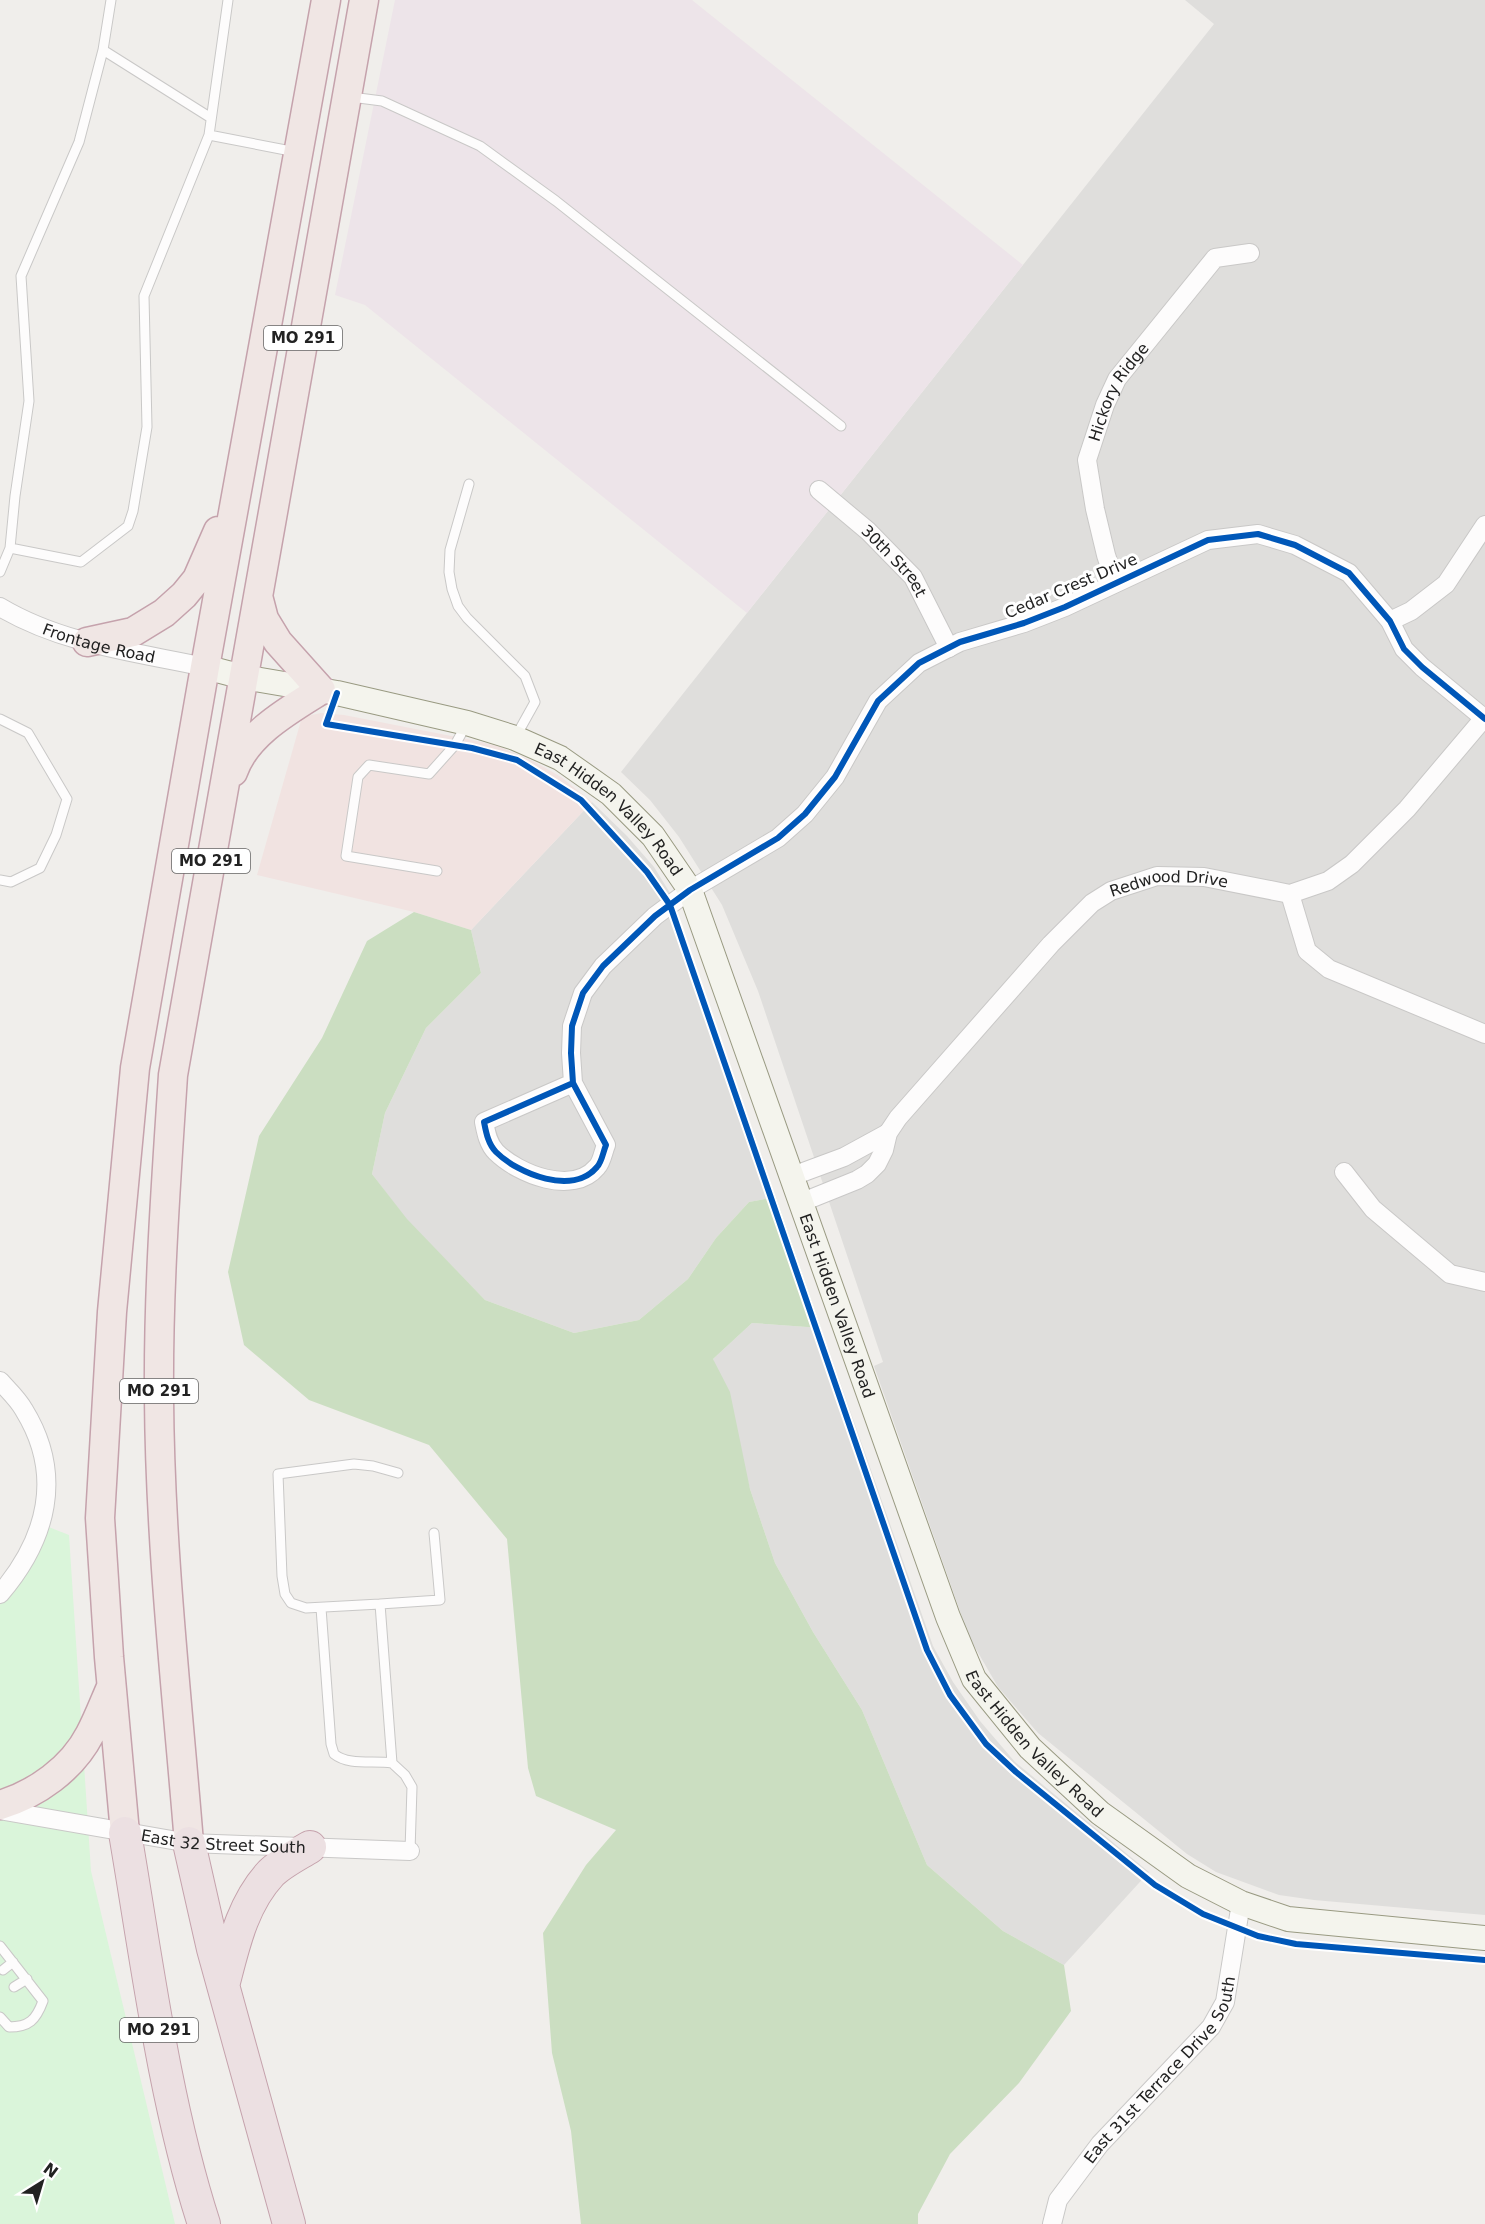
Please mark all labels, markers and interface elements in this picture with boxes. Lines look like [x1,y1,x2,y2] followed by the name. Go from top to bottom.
[264,326,342,350] road number: MO 291
[1084,338,1152,444] street label: Hickory Ridge
[858,520,931,600] street label: 30th Street
[1002,549,1140,623] street label: Cedar Crest Drive
[40,619,157,666] street label: Frontage Road
[532,738,687,879] street label: East Hidden Valley Road
[172,849,250,873] road number: MO 291
[1107,866,1230,900] street label: Redwood Drive
[796,1211,879,1401] street label: East Hidden Valley Road
[120,1379,198,1403] road number: MO 291
[962,1667,1107,1821] street label: East Hidden Valley Road
[140,1825,306,1857] street label: East 32 Street South
[1080,1975,1239,2167] street label: East 31st Terrace Drive South
[120,2018,198,2042] road number: MO 291
[12,2152,72,2212] north arrow
[40,2159,62,2182] text: N

